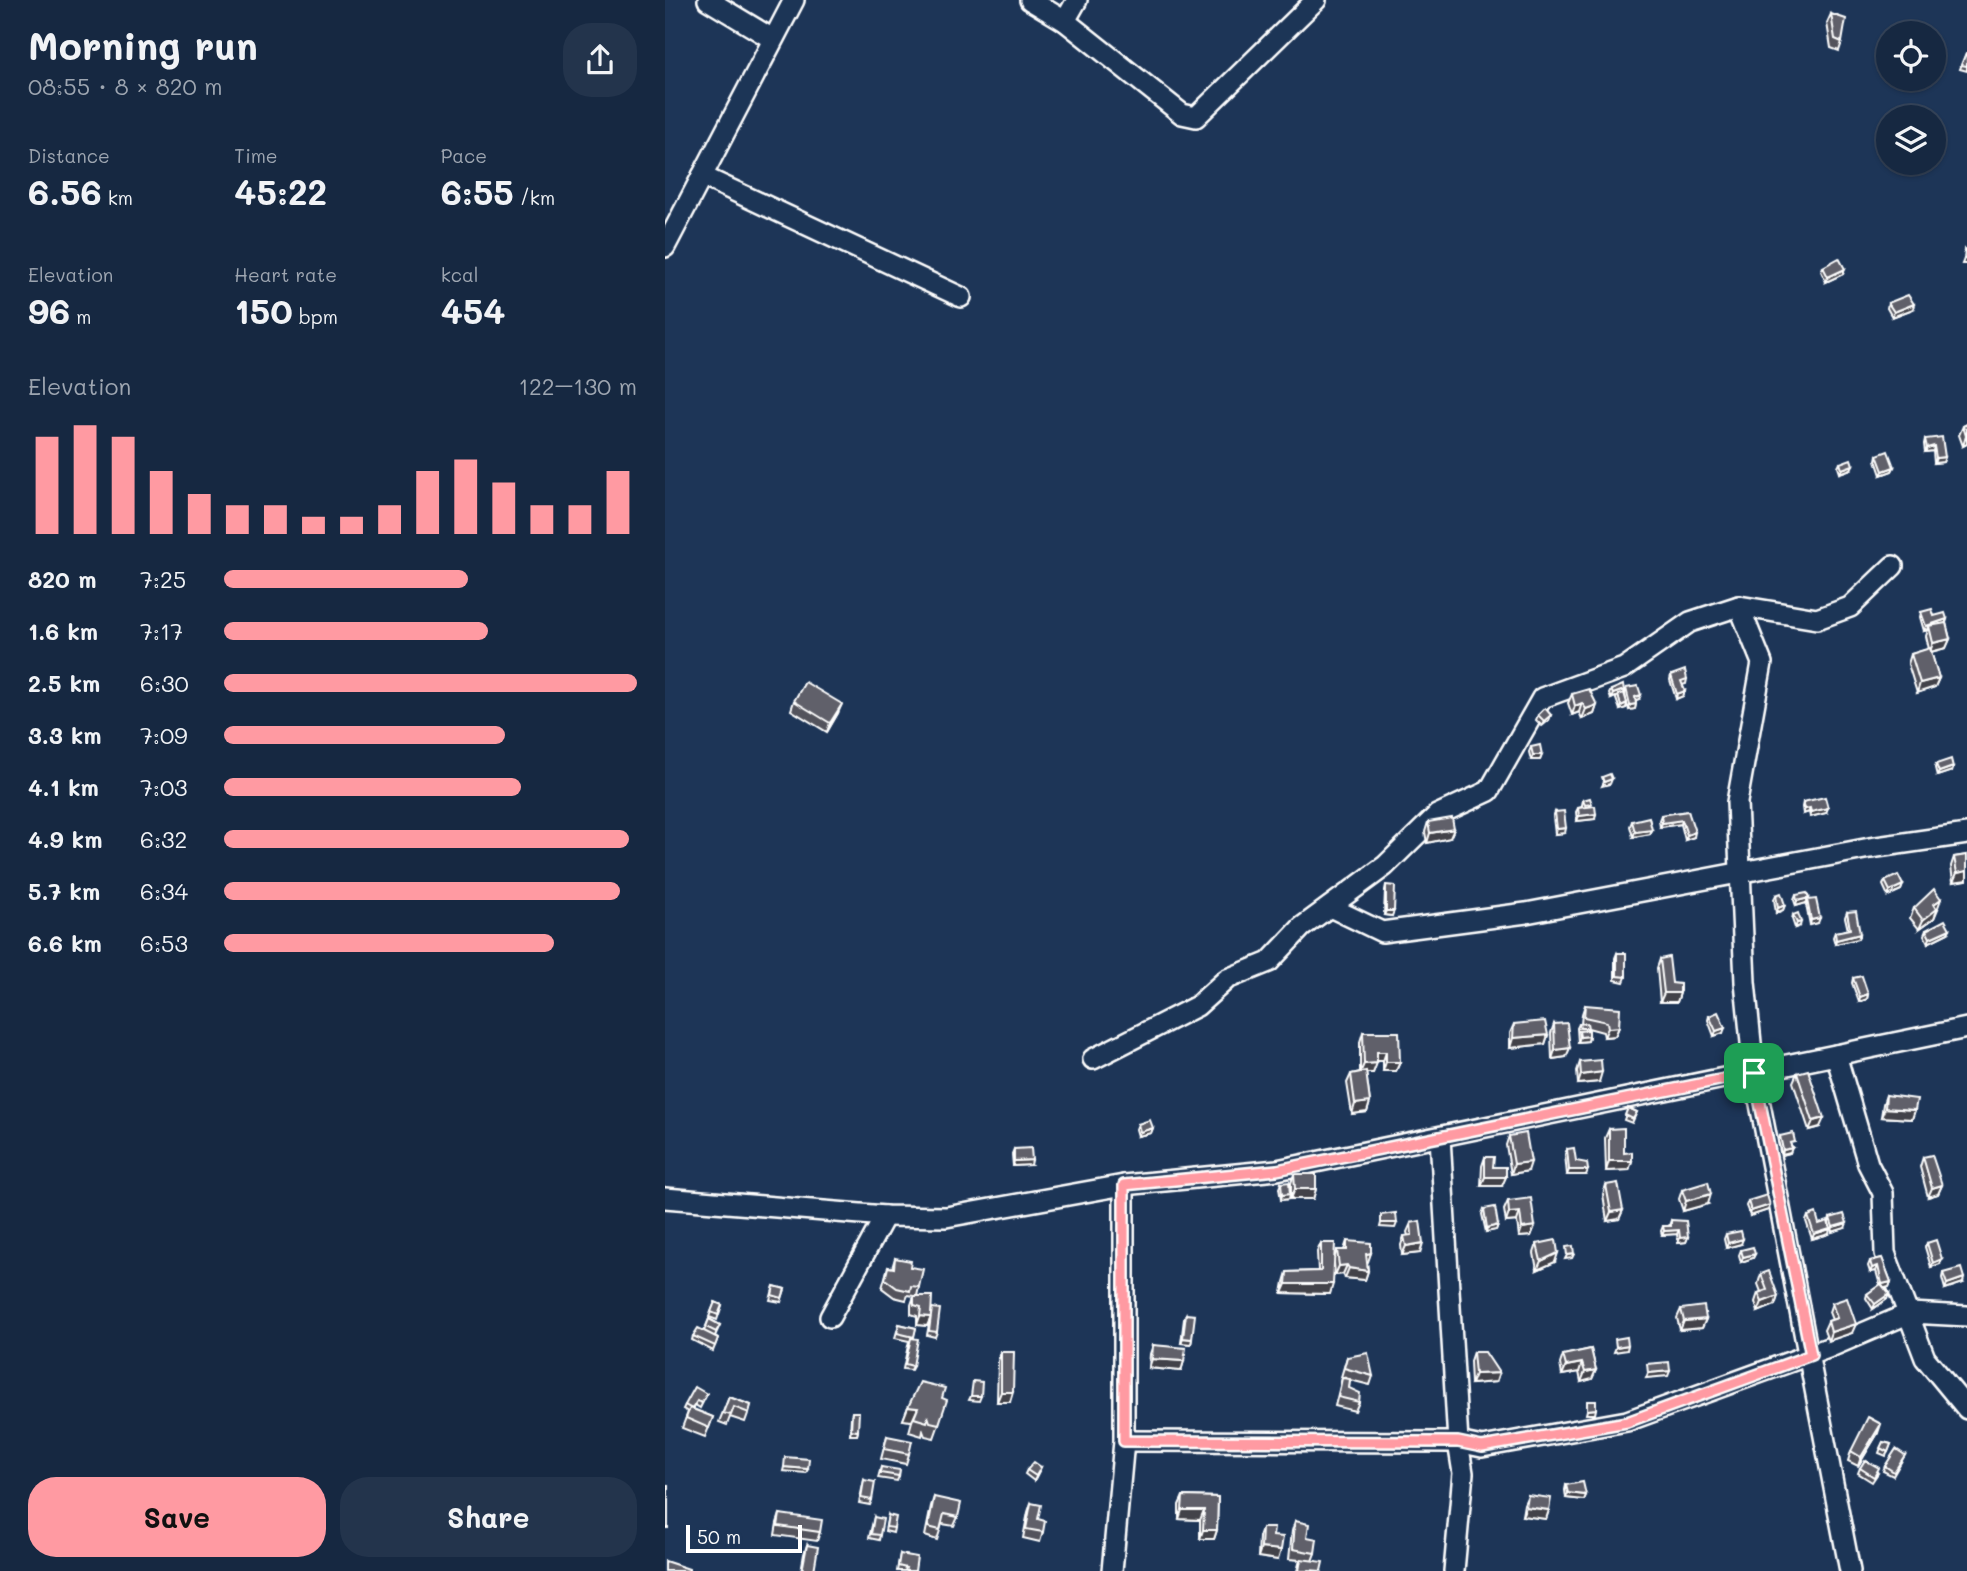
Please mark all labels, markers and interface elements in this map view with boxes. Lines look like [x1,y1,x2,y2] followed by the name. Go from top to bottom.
[28,20,258,70] text: Morning run
[1876,21,1946,175] map controls
[1876,21,1946,91] button: locate
[563,23,637,97] button: share
[28,71,222,101] text: 08:55 · 8 × 820 m
[1876,105,1946,175] button: layers
[28,143,110,168] text: Distance
[234,143,278,168] text: Time
[441,143,487,168] text: Pace
[28,168,102,214] text: 6.56
[234,168,327,214] text: 45:22
[441,168,514,214] text: 6:55
[102,185,133,210] text: km
[514,185,555,210] text: /km
[28,262,113,287] text: Elevation
[234,262,337,287] text: Heart rate
[441,262,479,287] text: kcal
[28,287,70,333] text: 96
[234,287,293,333] text: 150
[441,287,505,333] text: 454
[70,304,91,329] text: m
[293,304,338,329] text: bpm
[28,371,131,401] text: Elevation
[519,371,637,401] text: 122–130 m
[28,564,96,594] text: 820 m
[140,564,186,594] text: 7:25
[28,616,98,646] text: 1.6 km
[140,616,183,646] text: 7:17
[28,668,100,698] text: 2.5 km
[140,668,189,698] text: 6:30
[28,720,102,750] text: 3.3 km
[140,720,188,750] text: 7:09
[28,772,99,802] text: 4.1 km
[140,772,188,802] text: 7:03
[28,824,102,854] text: 4.9 km
[140,824,187,854] text: 6:32
[28,876,100,906] text: 5.7 km
[140,876,188,906] text: 6:34
[28,928,102,958] text: 6.6 km
[140,928,188,958] text: 6:53
[1724,1043,1784,1103] pin
[1735,1054,1773,1092] icon: arrive
[28,1477,326,1557] button: Save
[340,1477,637,1557] button: Share
[686,1522,801,1554] scale bar
[697,1524,741,1549] text: 50 m

